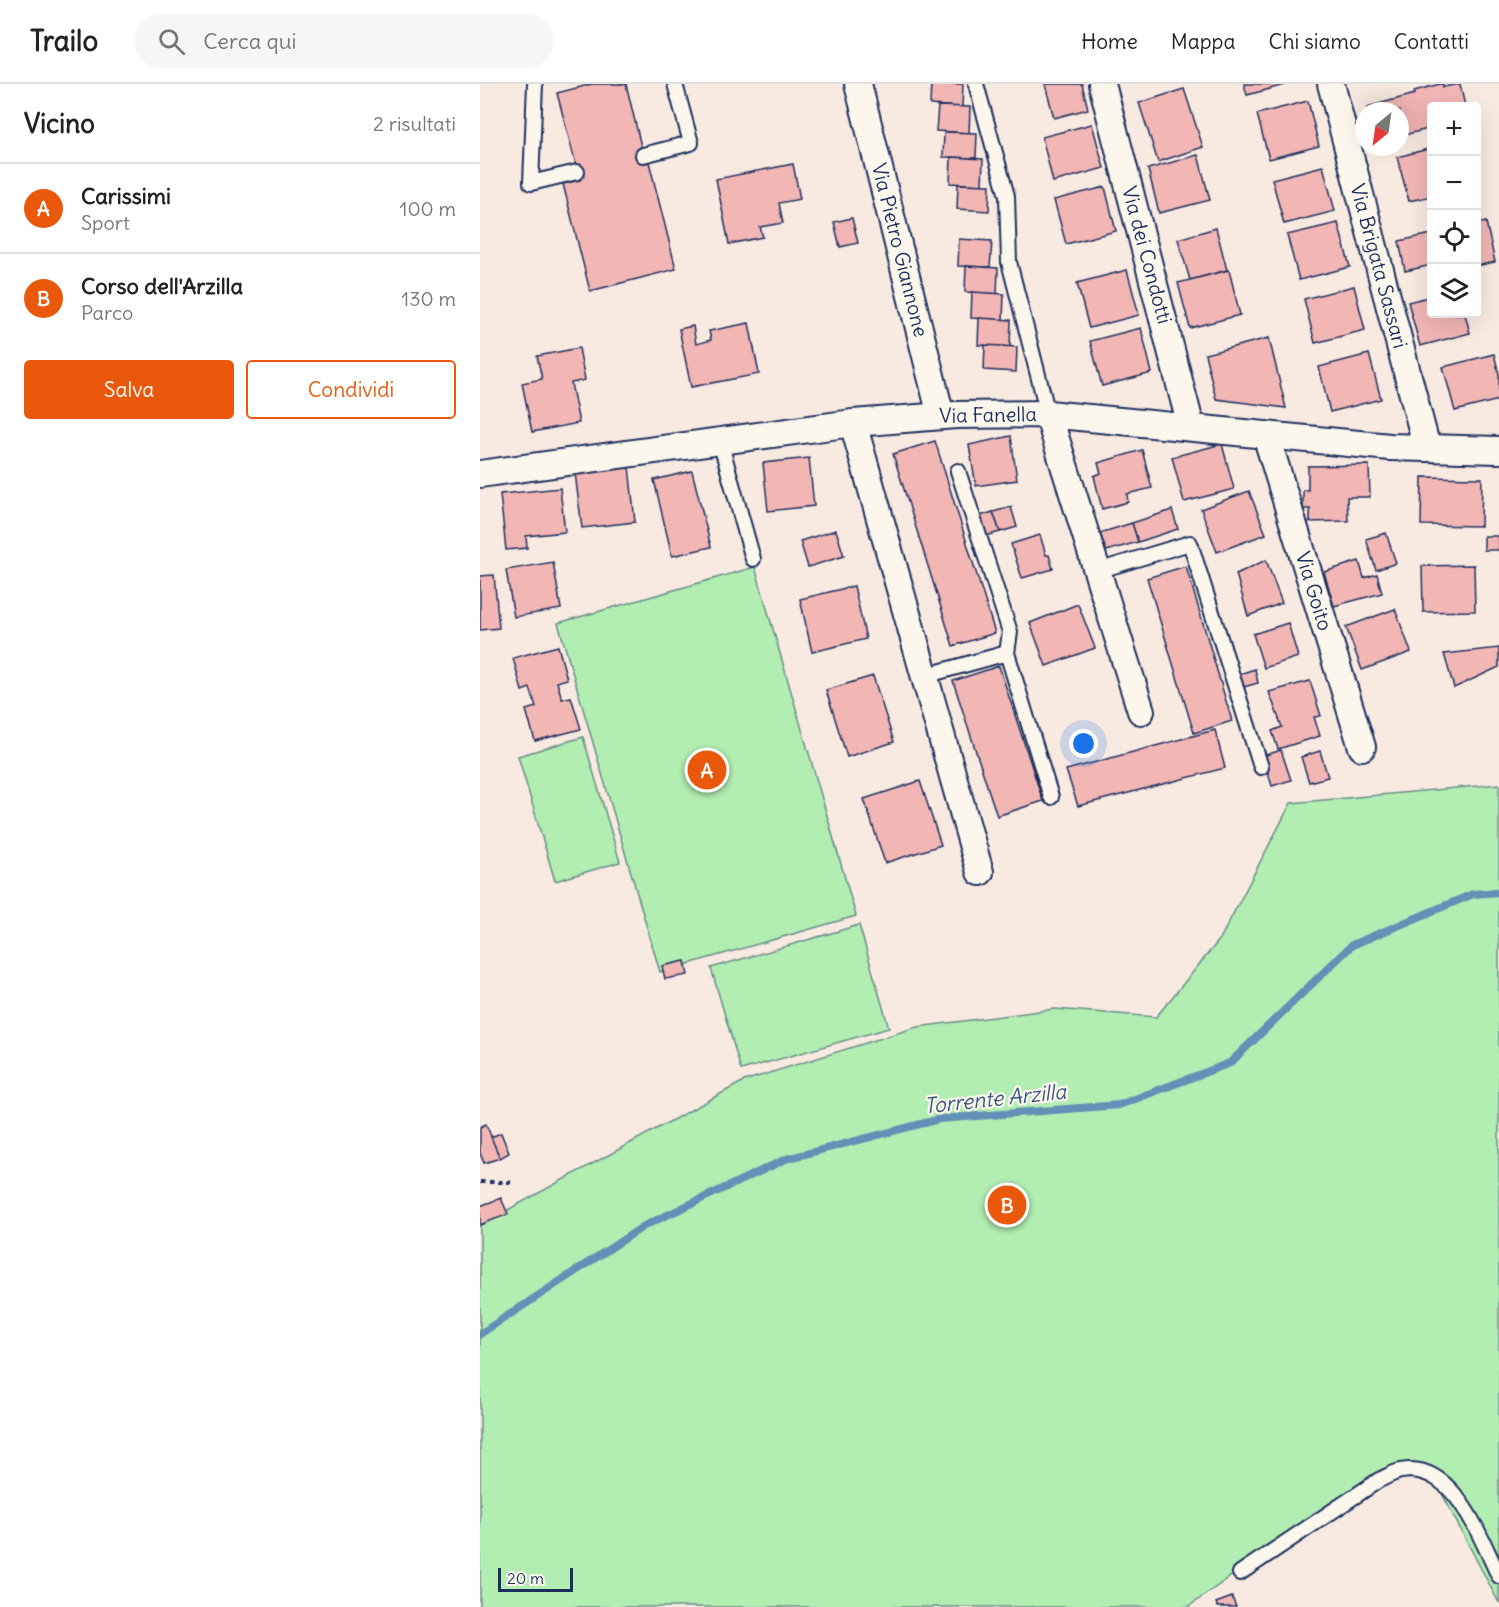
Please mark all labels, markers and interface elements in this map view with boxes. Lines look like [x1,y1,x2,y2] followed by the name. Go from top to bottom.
[134,14,554,68] search box
[30,23,98,59] text: Trailo
[155,25,188,58] icon: search
[203,27,296,55] text: Cerca qui
[1081,28,1138,55] text: Home
[1171,28,1236,55] text: Mappa
[1269,28,1361,55] text: Chi siamo
[1394,28,1469,55] text: Contatti
[1355,102,1409,156] north arrow
[1427,102,1481,318] map controls
[1427,102,1481,156] button: +
[24,107,95,140] text: Vicino
[373,111,456,136] text: 2 risultati
[1427,156,1481,210] button: −
[867,160,934,339] street label: Via Pietro Giannone
[1346,181,1413,351] street label: Via Brigata Sassari
[81,182,171,210] text: Carissimi
[1117,183,1178,326] street label: Via dei Condotti
[37,196,50,221] text: A
[399,196,456,221] text: 100 m
[81,210,130,235] text: Sport
[1427,210,1481,264] button: locate
[1427,264,1481,318] button: layers
[81,272,243,300] text: Corso dell'Arzilla
[37,286,50,311] text: B
[401,286,456,311] text: 130 m
[81,300,133,325] text: Parco
[24,360,234,419] button: Salva
[246,360,456,419] button: Condividi
[939,401,1037,428] street label: Via Fanella
[1291,548,1338,633] street label: Via Goito
[1069,729,1098,758] your location
[688,748,726,792] pin: A
[923,1078,1068,1119] water label: Torrente Arzilla
[988,1182,1026,1228] pin: B
[498,1565,573,1592] scale bar
[507,1568,544,1588] text: 20 m

